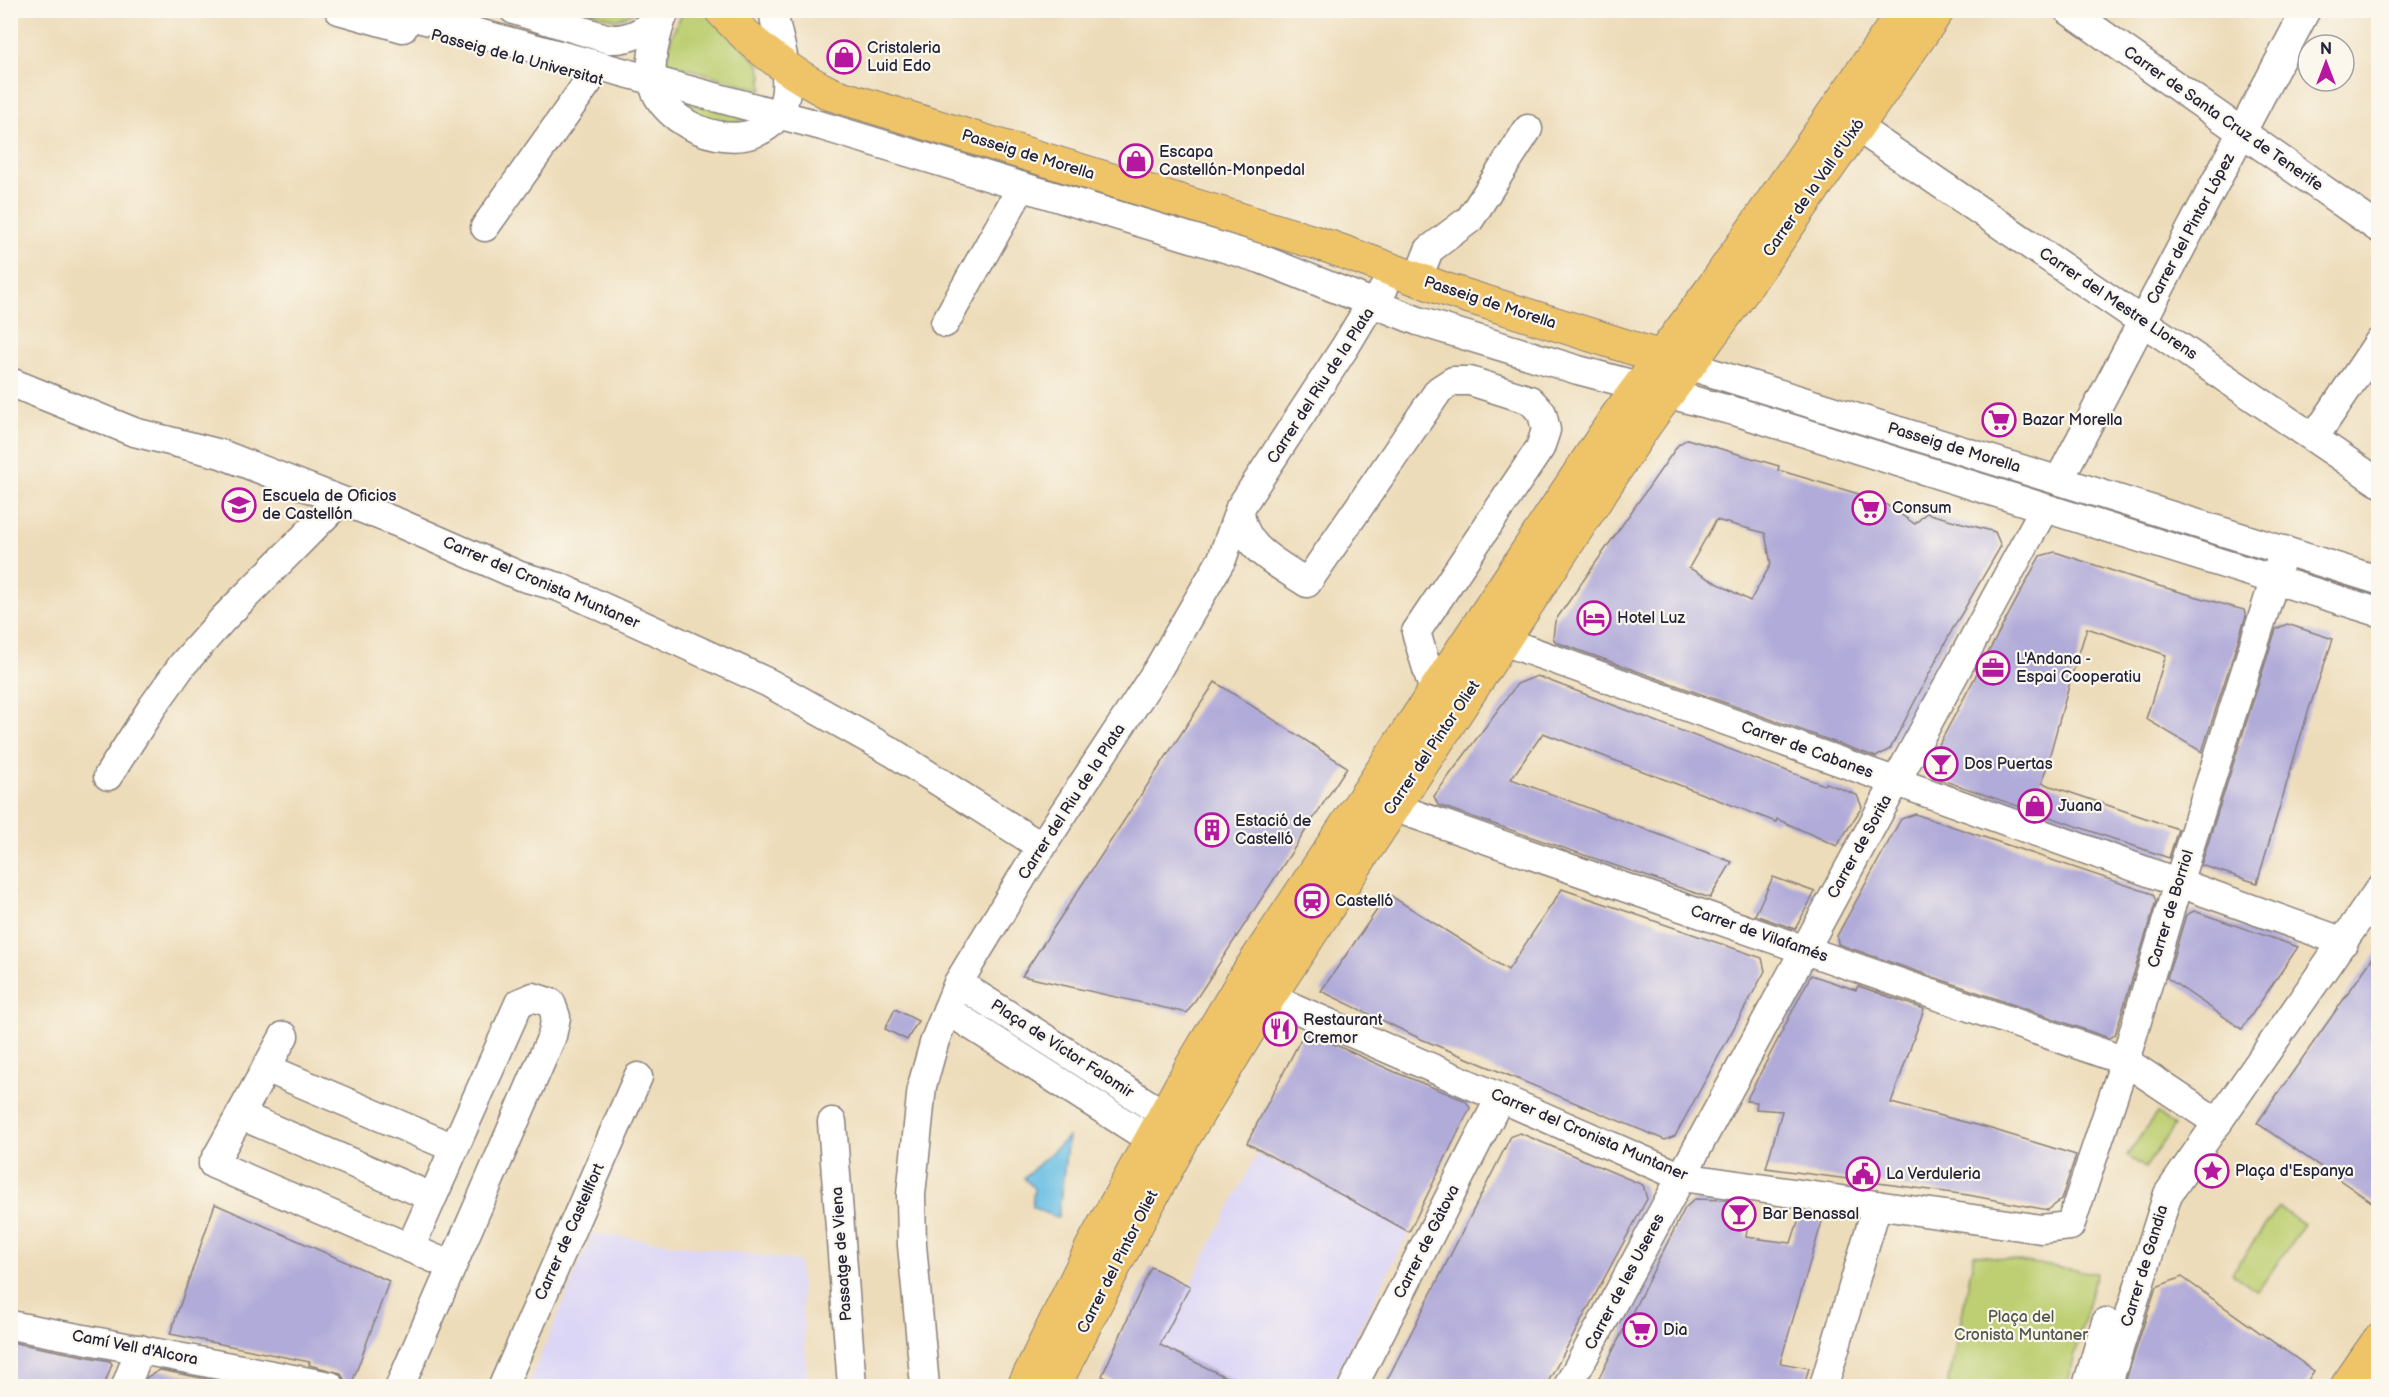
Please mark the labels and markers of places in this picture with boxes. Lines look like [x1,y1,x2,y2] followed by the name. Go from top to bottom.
[826,39,862,75] shop icon: Cristaleria Luid Edo
[867,39,941,76] place label: Cristaleria Luid Edo
[1118,143,1154,179] shop icon: Escapa Castellón-Monpedal
[1159,143,1305,180] place label: Escapa Castellón-Monpedal
[1981,402,2017,438] supermarket icon: Bazar Morella
[2022,411,2123,430] place label: Bazar Morella
[221,487,257,523] school or university icon: Escuela de Oficios de Castellón
[262,487,396,524] place label: Escuela de Oficios de Castellón
[1851,490,1887,526] supermarket icon: Consum
[1892,499,1952,518] place label: Consum
[1576,600,1612,636] hotel icon: Hotel Luz
[1617,609,1686,628] place label: Hotel Luz
[1975,650,2011,686] office icon: L'Andana - Espai Cooperatiu
[2016,650,2141,687] place label: L'Andana - Espai Cooperatiu
[1923,746,1959,782] bar icon: Dos Puertas
[1964,755,2053,774] place label: Dos Puertas
[2017,788,2053,824] shop icon: Juana
[2058,797,2102,816] place label: Juana
[1194,812,1230,848] building icon: Estació de Castelló
[1235,812,1312,849] place label: Estació de Castelló
[1294,883,1330,919] station icon: Castelló
[1335,892,1393,911] place label: Castelló
[1262,1011,1298,1047] restaurant icon: Restaurant Cremor
[1303,1011,1383,1048] place label: Restaurant Cremor
[2194,1153,2230,1189] place icon: Plaça d'Espanya
[1845,1156,1881,1192] public building icon: La Verduleria
[2235,1162,2354,1181] place label: Plaça d'Espanya
[1886,1165,1981,1184] place label: La Verduleria
[1721,1196,1757,1232] bar icon: Bar Benassal
[1762,1205,1859,1224] place label: Bar Benassal
[1622,1312,1658,1348] supermarket icon: Dia
[1663,1321,1687,1340] place label: Dia

